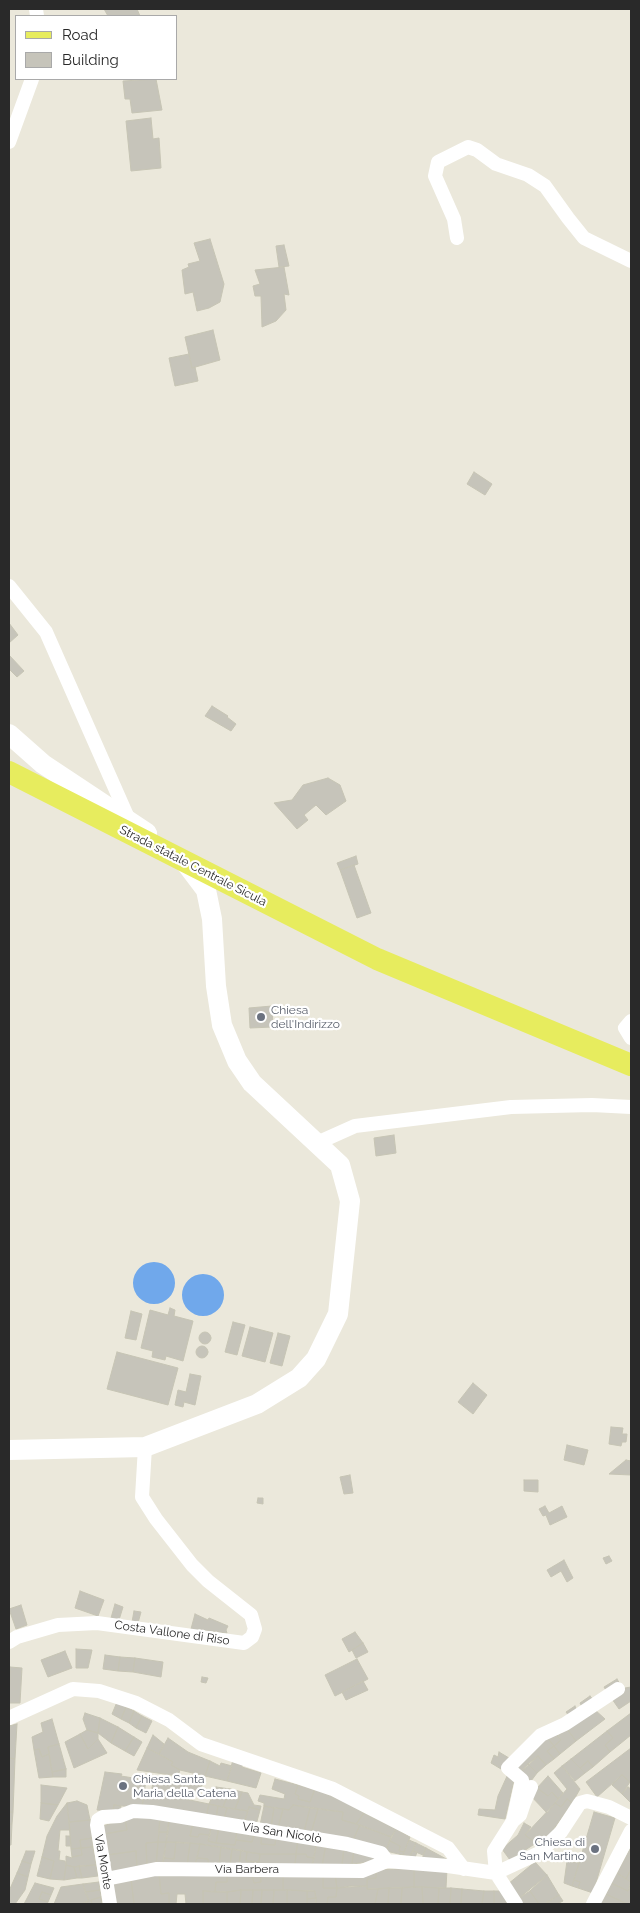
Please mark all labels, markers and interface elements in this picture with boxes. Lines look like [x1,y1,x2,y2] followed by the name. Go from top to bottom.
[15,15,178,80] legend
[62,26,98,44] text: Road
[62,51,119,69] text: Building
[117,823,269,909] street label: Strada statale Centrale Sicula
[271,1003,340,1031] place label: Chiesa dell'Indirizzo
[255,1011,267,1023] marker: Chiesa dell'Indirizzo
[114,1618,230,1648] street label: Costa Vallone di Riso
[133,1772,236,1800] place label: Chiesa Santa Maria della Catena
[117,1780,129,1792] marker: Chiesa Santa Maria della Catena
[241,1820,323,1846] street label: Via San Nicolò
[91,1833,115,1891] street label: Via Monte
[519,1835,585,1863] place label: Chiesa di San Martino
[589,1843,601,1855] marker: Chiesa di San Martino
[215,1862,279,1876] street label: Via Barbera

